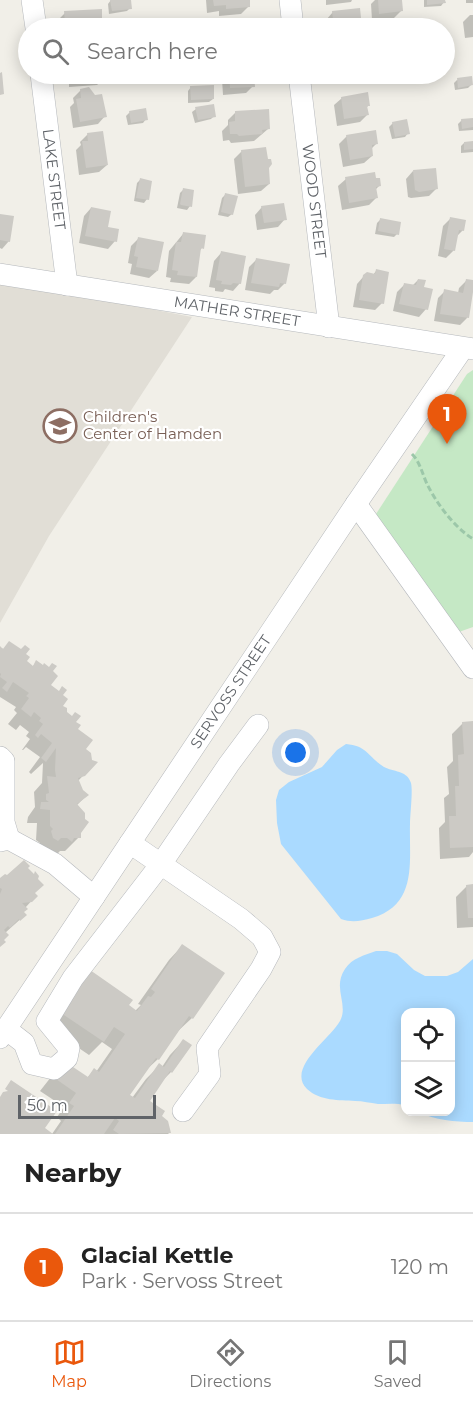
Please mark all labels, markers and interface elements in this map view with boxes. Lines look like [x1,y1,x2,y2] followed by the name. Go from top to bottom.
[18,18,455,84] search box
[39,35,72,68] icon: search
[87,38,218,65] text: Search here
[39,128,70,231] street label: LAKE STREET
[298,143,331,260] street label: WOOD STREET
[173,292,302,331] street label: MATHER STREET
[428,394,466,444] pin: 1
[83,407,222,443] place label: Children's Center of Hamden
[42,408,78,444] school or university icon: Children's Center of Hamden
[186,631,275,752] street label: SERVOSS STREET
[281,738,310,767] your location
[401,1008,455,1116] map controls
[401,1008,455,1062] button: locate
[401,1062,455,1116] button: layers
[18,1092,156,1120] scale bar
[27,1096,68,1115] text: 50 m
[24,1157,121,1189] text: Nearby
[81,1242,233,1269] text: Glacial Kettle
[40,1255,47,1279] text: 1
[391,1255,449,1279] text: 120 m
[81,1269,283,1293] text: Park · Servoss Street
[51,1336,87,1391] tab: Map
[189,1336,271,1391] tab: Directions
[374,1336,422,1391] tab: Saved

